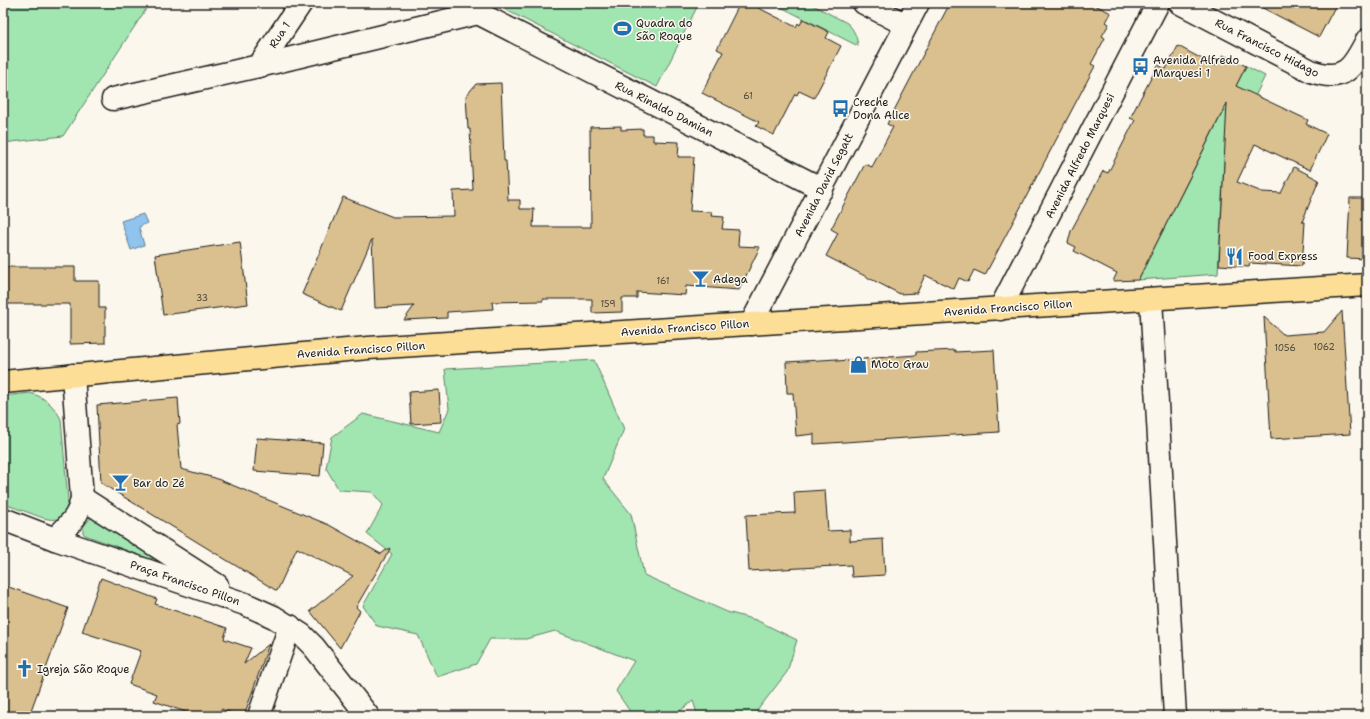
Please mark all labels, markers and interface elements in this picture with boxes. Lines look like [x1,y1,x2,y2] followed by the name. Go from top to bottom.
[1212,15,1322,81] street label: Rua Francisco Hidago
[636,16,693,44] place label: Quadra do São Roque
[266,19,294,51] street label: Rua 1
[613,19,633,39] sports icon: Quadra do São Roque
[1153,53,1239,81] place label: Avenida Alfredo Marquesi 1
[1130,56,1150,76] bus stop icon: Avenida Alfredo Marquesi 1
[612,78,716,140] street label: Rua Rinaldo Damian
[743,90,753,102] house number: 61
[1042,91,1118,221] street label: Avenida Alfredo Marquesi
[853,95,910,123] place label: Creche Dona Alice
[830,98,850,118] bus stop icon: Creche Dona Alice
[791,130,857,240] street label: Avenida David Segatt
[1225,246,1245,266] restaurant icon: Food Express
[1248,249,1318,264] place label: Food Express
[690,269,710,289] bar icon: Adega
[713,272,748,287] place label: Adega
[657,275,669,287] house number: 161
[196,292,208,304] house number: 33
[943,296,1073,320] street label: Avenida Francisco Pillon
[601,298,616,310] house number: 159
[620,316,750,340] street label: Avenida Francisco Pillon
[296,338,426,362] street label: Avenida Francisco Pillon
[1313,341,1335,353] house number: 1062
[1274,342,1296,354] house number: 1056
[848,354,868,374] shop icon: Moto Grau
[871,357,929,372] place label: Moto Grau
[110,473,130,493] bar icon: Bar do Zé
[133,476,185,491] place label: Bar do Zé
[128,557,242,609] street label: Praça Francisco Pillon
[14,659,34,679] church icon: Igreja São Roque
[37,662,129,677] place label: Igreja São Roque

